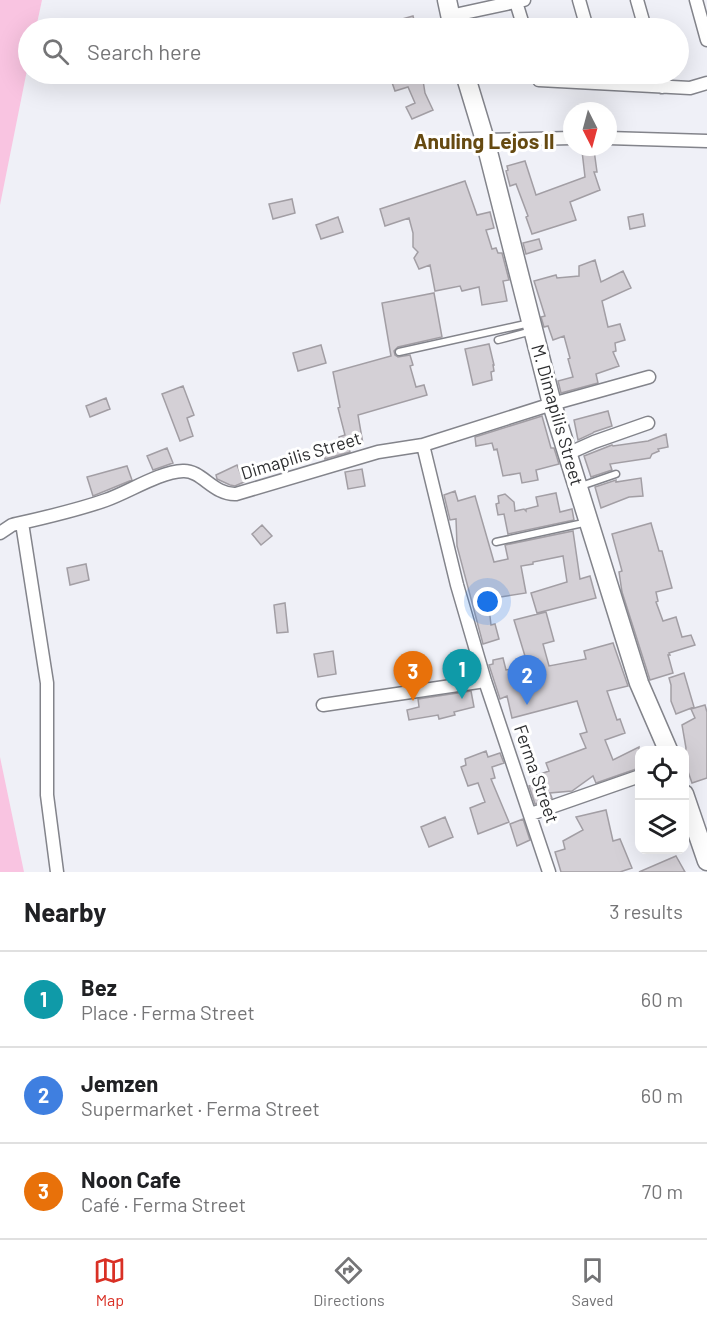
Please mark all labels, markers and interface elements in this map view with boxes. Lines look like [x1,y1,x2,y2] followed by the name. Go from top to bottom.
[18,18,689,84] search box
[39,35,72,68] icon: search
[87,38,201,64] text: Search here
[563,102,617,156] north arrow
[413,128,555,153] district label: Anuling Lejos II
[527,342,589,488] street label: M. Dimapilis Street
[238,426,363,484] street label: Dimapilis Street
[473,587,502,616] your location
[442,650,482,699] pin: 1
[394,652,432,701] pin: 3
[508,656,546,705] pin: 2
[510,722,564,826] street label: Ferma Street
[635,746,689,854] map controls
[635,746,689,800] button: locate
[635,800,689,854] button: layers
[24,896,106,927] text: Nearby
[609,899,683,923] text: 3 results
[81,974,117,1000] text: Bez
[40,987,47,1011] text: 1
[641,987,683,1011] text: 60 m
[81,1000,255,1024] text: Place · Ferma Street
[81,1070,158,1096] text: Jemzen
[38,1083,49,1107] text: 2
[641,1083,683,1107] text: 60 m
[81,1096,320,1120] text: Supermarket · Ferma Street
[81,1166,181,1192] text: Noon Cafe
[38,1179,49,1203] text: 3
[642,1179,683,1203] text: 70 m
[81,1192,246,1216] text: Café · Ferma Street
[93,1254,126,1309] tab: Map
[313,1254,385,1309] tab: Directions
[572,1254,614,1309] tab: Saved

